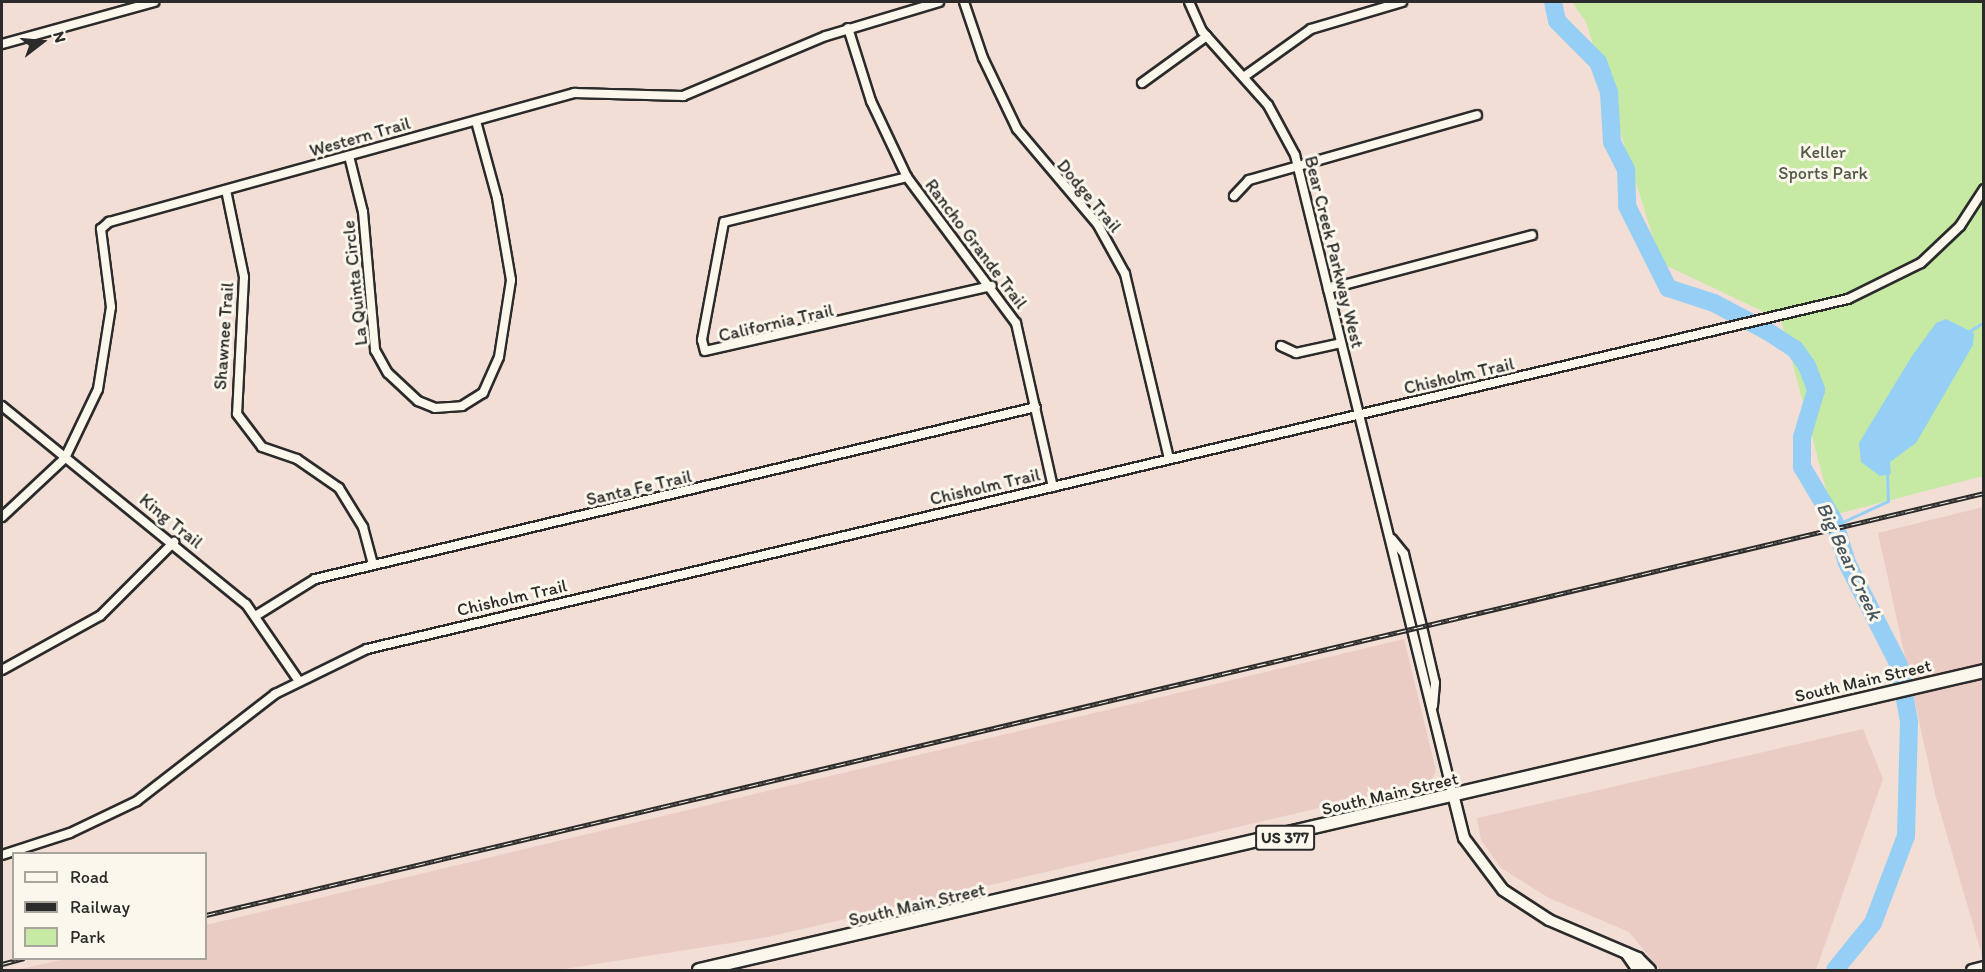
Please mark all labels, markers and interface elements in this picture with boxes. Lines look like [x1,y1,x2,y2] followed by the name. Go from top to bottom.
[12,12,72,72] north arrow
[49,29,70,45] text: N
[307,112,413,162] street label: Western Trail
[1778,142,1868,184] park label: Keller Sports Park
[1300,154,1368,350] street label: Bear Creek Parkway West
[1052,155,1126,237] street label: Dodge Trail
[920,175,1032,313] street label: Rancho Grande Trail
[338,219,372,347] street label: La Quinta Circle
[209,281,239,391] street label: Shawnee Trail
[717,299,835,347] street label: California Trail
[1402,353,1516,399] street label: Chisholm Trail
[928,464,1042,510] street label: Chisholm Trail
[585,466,693,510] street label: Santa Fe Trail
[135,489,207,553] street label: King Trail
[1811,498,1887,624] water label: Big Bear Creek
[455,575,569,621] street label: Chisholm Trail
[1793,655,1933,707] street label: South Main Street
[1320,768,1460,820] street label: South Main Street
[1255,825,1315,851] road number: US 377
[12,852,207,960] legend
[70,866,109,888] text: Road
[847,879,987,931] street label: South Main Street
[70,896,130,918] text: Railway
[70,926,105,948] text: Park

